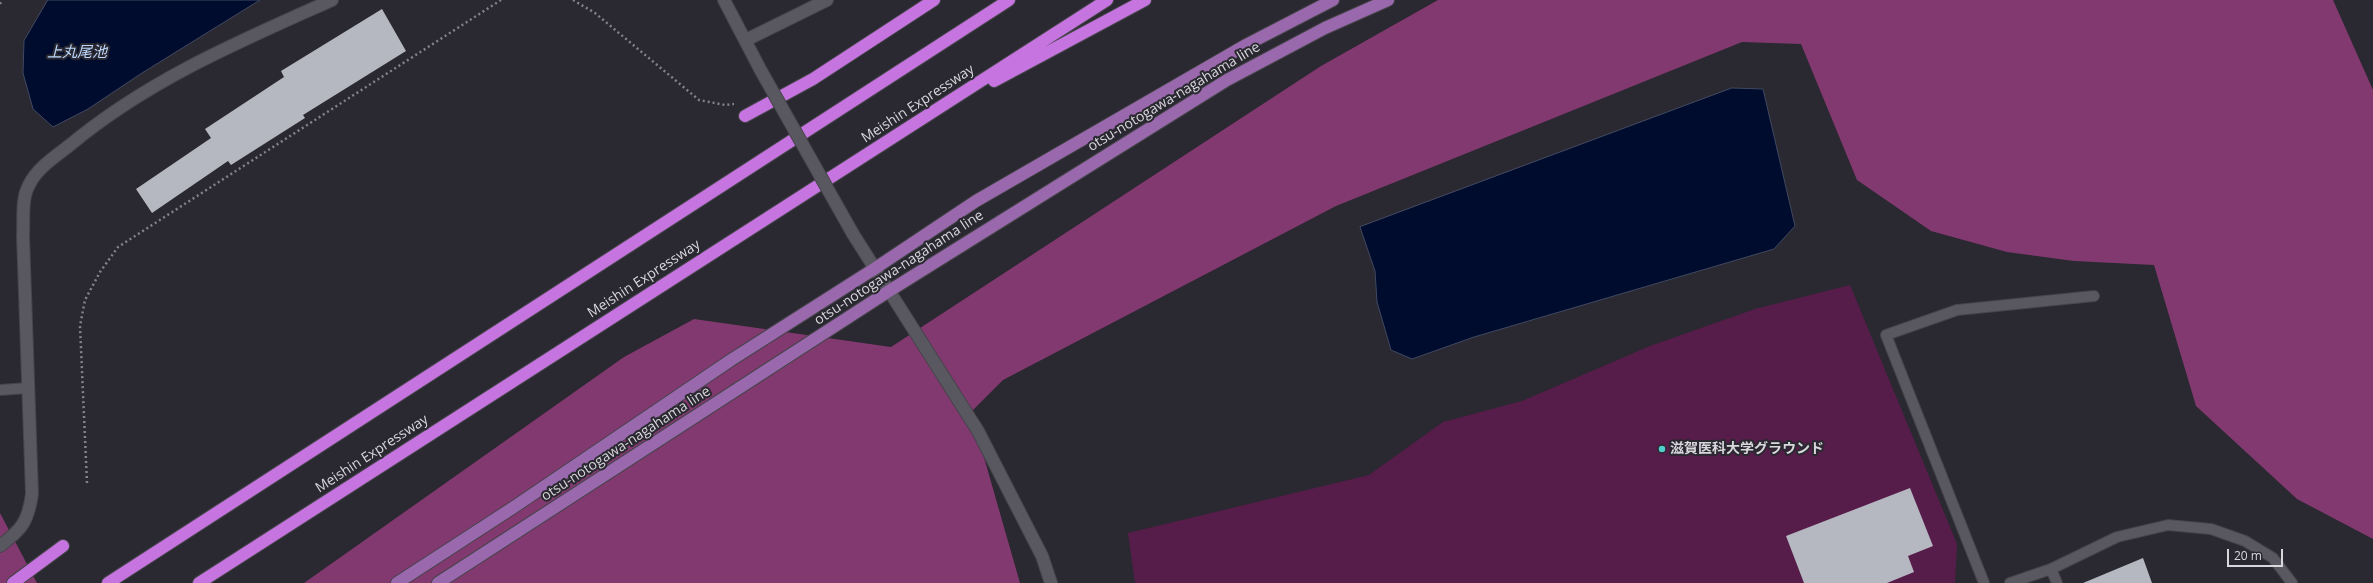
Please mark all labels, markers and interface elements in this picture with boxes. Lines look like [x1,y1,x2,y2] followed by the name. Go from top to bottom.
[1085,39,1263,155] street label: otsu-notogawa-nagahama line
[47,44,107,62] water label: 上丸尾池
[858,61,978,147] street label: Meishin Expressway
[811,207,987,329] street label: otsu-notogawa-nagahama line
[584,236,704,322] street label: Meishin Expressway
[538,383,714,505] street label: otsu-notogawa-nagahama line
[312,411,432,497] street label: Meishin Expressway
[1670,441,1824,457] place label: 滋賀医科大学グラウンド
[1657,444,1667,454] marker: 滋賀医科大学グラウンド
[2229,541,2285,567] scale bar
[2234,547,2262,564] text: 20 m

